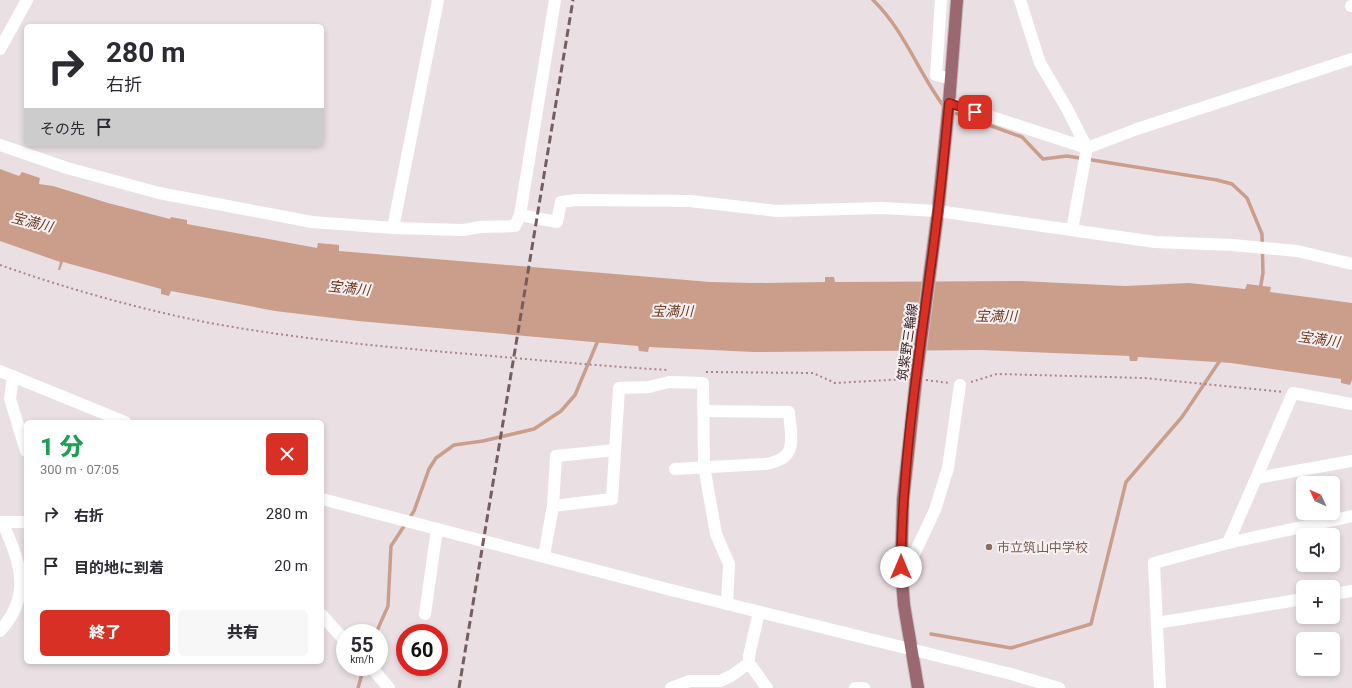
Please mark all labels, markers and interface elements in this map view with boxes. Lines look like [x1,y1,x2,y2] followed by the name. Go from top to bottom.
[106,36,185,69] text: 280 m
[40,40,92,92] icon: right
[106,74,142,95] text: 右折
[958,95,992,129] pin
[964,101,986,123] icon: arrive
[93,116,115,138] icon: arrive
[40,120,85,138] text: その先
[10,209,56,235] water label: 宝満川
[327,278,373,298] water label: 宝満川
[895,302,920,382] street label: 筑紫野三輪線
[651,303,695,319] water label: 宝満川
[975,308,1019,324] water label: 宝満川
[1297,328,1343,350] water label: 宝満川
[40,433,84,461] text: 1 分
[266,433,308,475] button: close
[40,462,119,477] text: 300 m · 07:05
[1296,476,1340,520] north arrow
[1296,476,1340,676] map controls
[40,503,62,525] icon: right
[266,505,308,523] text: 280 m
[74,507,104,525] text: 右折
[1296,528,1340,572] button: sound
[997,540,1088,555] place label: 市立筑山中学校
[984,542,994,552] marker: 市立筑山中学校
[880,546,922,588] position arrow
[40,555,62,577] icon: arrive
[274,557,308,575] text: 20 m
[74,559,164,577] text: 目的地に到着
[1296,580,1340,624] button: +
[40,610,170,656] button: 終了
[178,610,308,656] button: 共有
[396,624,448,676] speed limit sign: 60
[1296,632,1340,676] button: −
[351,633,373,657] text: 55
[350,654,374,665] text: km/h

